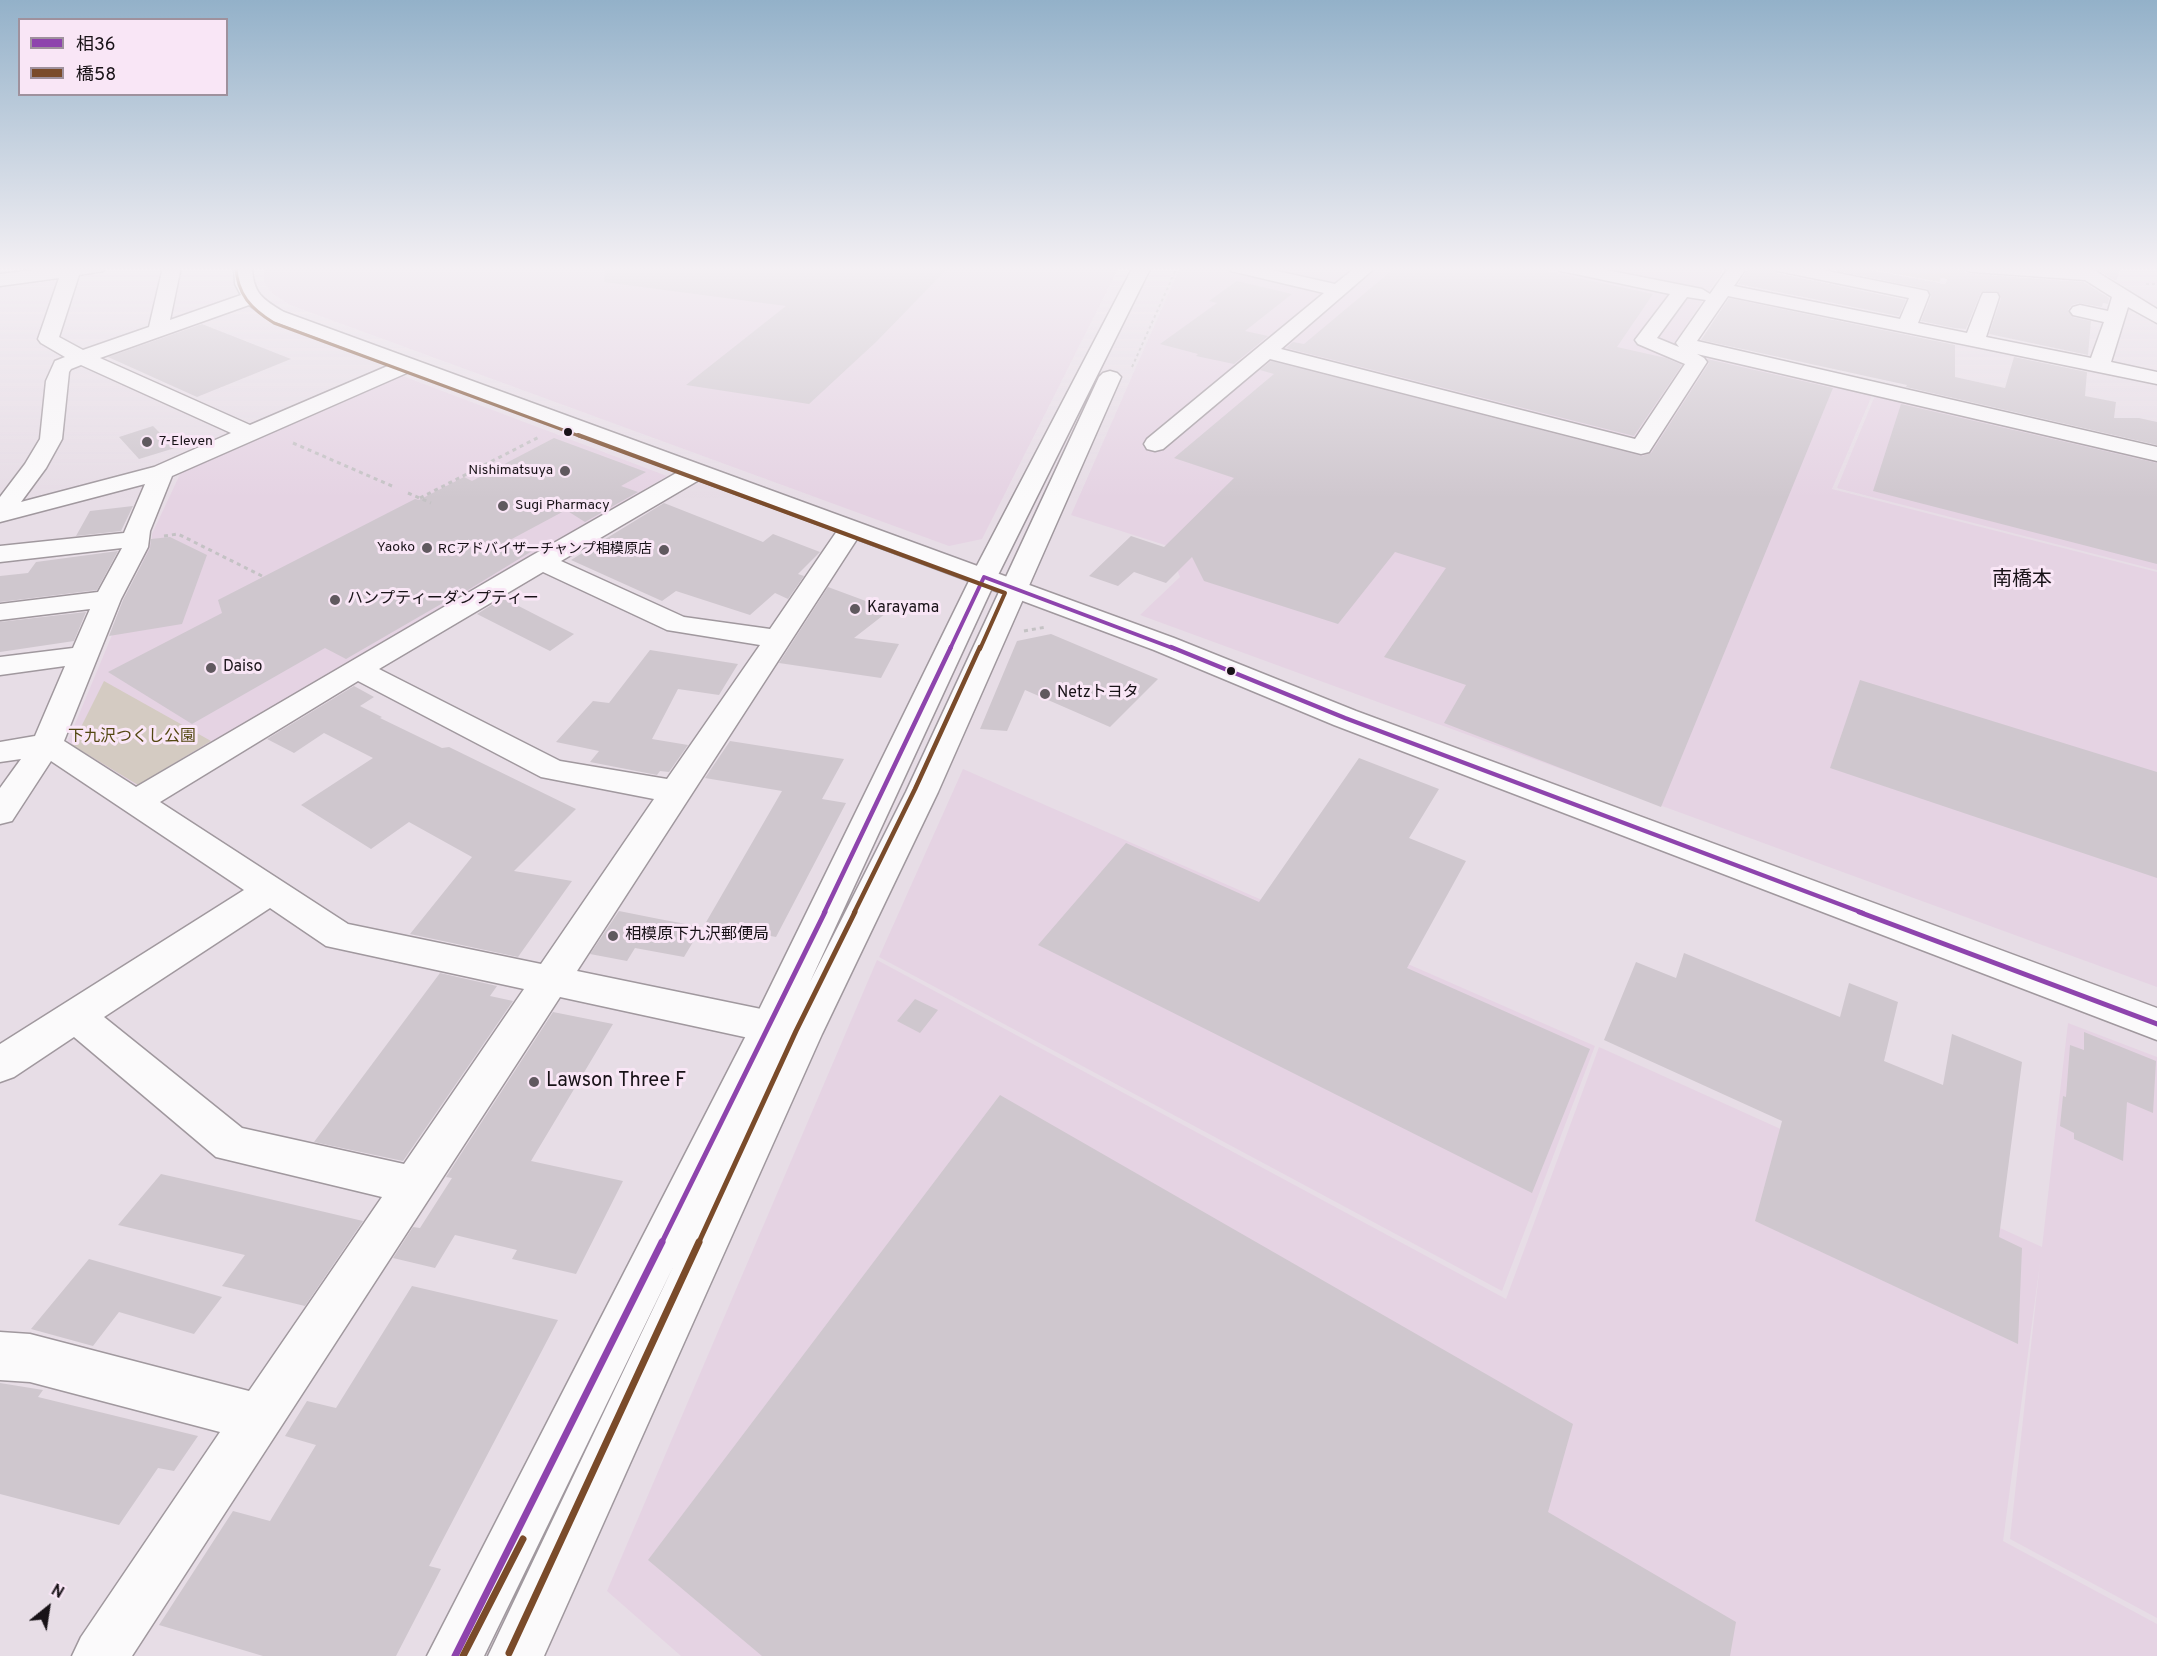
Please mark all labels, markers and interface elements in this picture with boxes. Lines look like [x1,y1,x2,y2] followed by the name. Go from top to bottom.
[18,18,228,96] legend
[76,34,116,57] text: 相36
[76,64,116,87] text: 橋58
[562,426,574,438] unlabelled marker
[159,434,213,450] place label: 7-Eleven
[140,435,154,449] marker: 7-Eleven
[468,463,553,479] place label: Nishimatsuya
[558,464,572,478] marker: Nishimatsuya
[515,498,610,514] place label: Sugi Pharmacy
[496,499,510,513] marker: Sugi Pharmacy
[377,540,415,556] place label: Yaoko
[420,541,434,555] marker: Yaoko
[438,542,652,558] place label: RCアドバイザーチャンプ相模原店
[657,543,671,557] marker: RCアドバイザーチャンプ相模原店
[1992,569,2052,593] district label: 南橋本
[347,590,539,610] place label: ハンプティーダンプティー
[328,593,342,607] marker: ハンプティーダンプティー
[867,599,939,619] place label: Karayama
[848,602,862,616] marker: Karayama
[223,658,262,678] place label: Daiso
[204,661,218,675] marker: Daiso
[1225,665,1237,677] unlabelled marker
[1057,684,1139,704] place label: Netzトヨタ
[1038,687,1052,701] marker: Netzトヨタ
[68,728,196,748] park label: 下九沢つくし公園
[625,926,769,946] place label: 相模原下九沢郵便局
[606,929,620,943] marker: 相模原下九沢郵便局
[546,1070,686,1094] place label: Lawson Three F
[527,1075,541,1089] marker: Lawson Three F
[18,1578,78,1638] north arrow
[47,1581,67,1604] text: N

